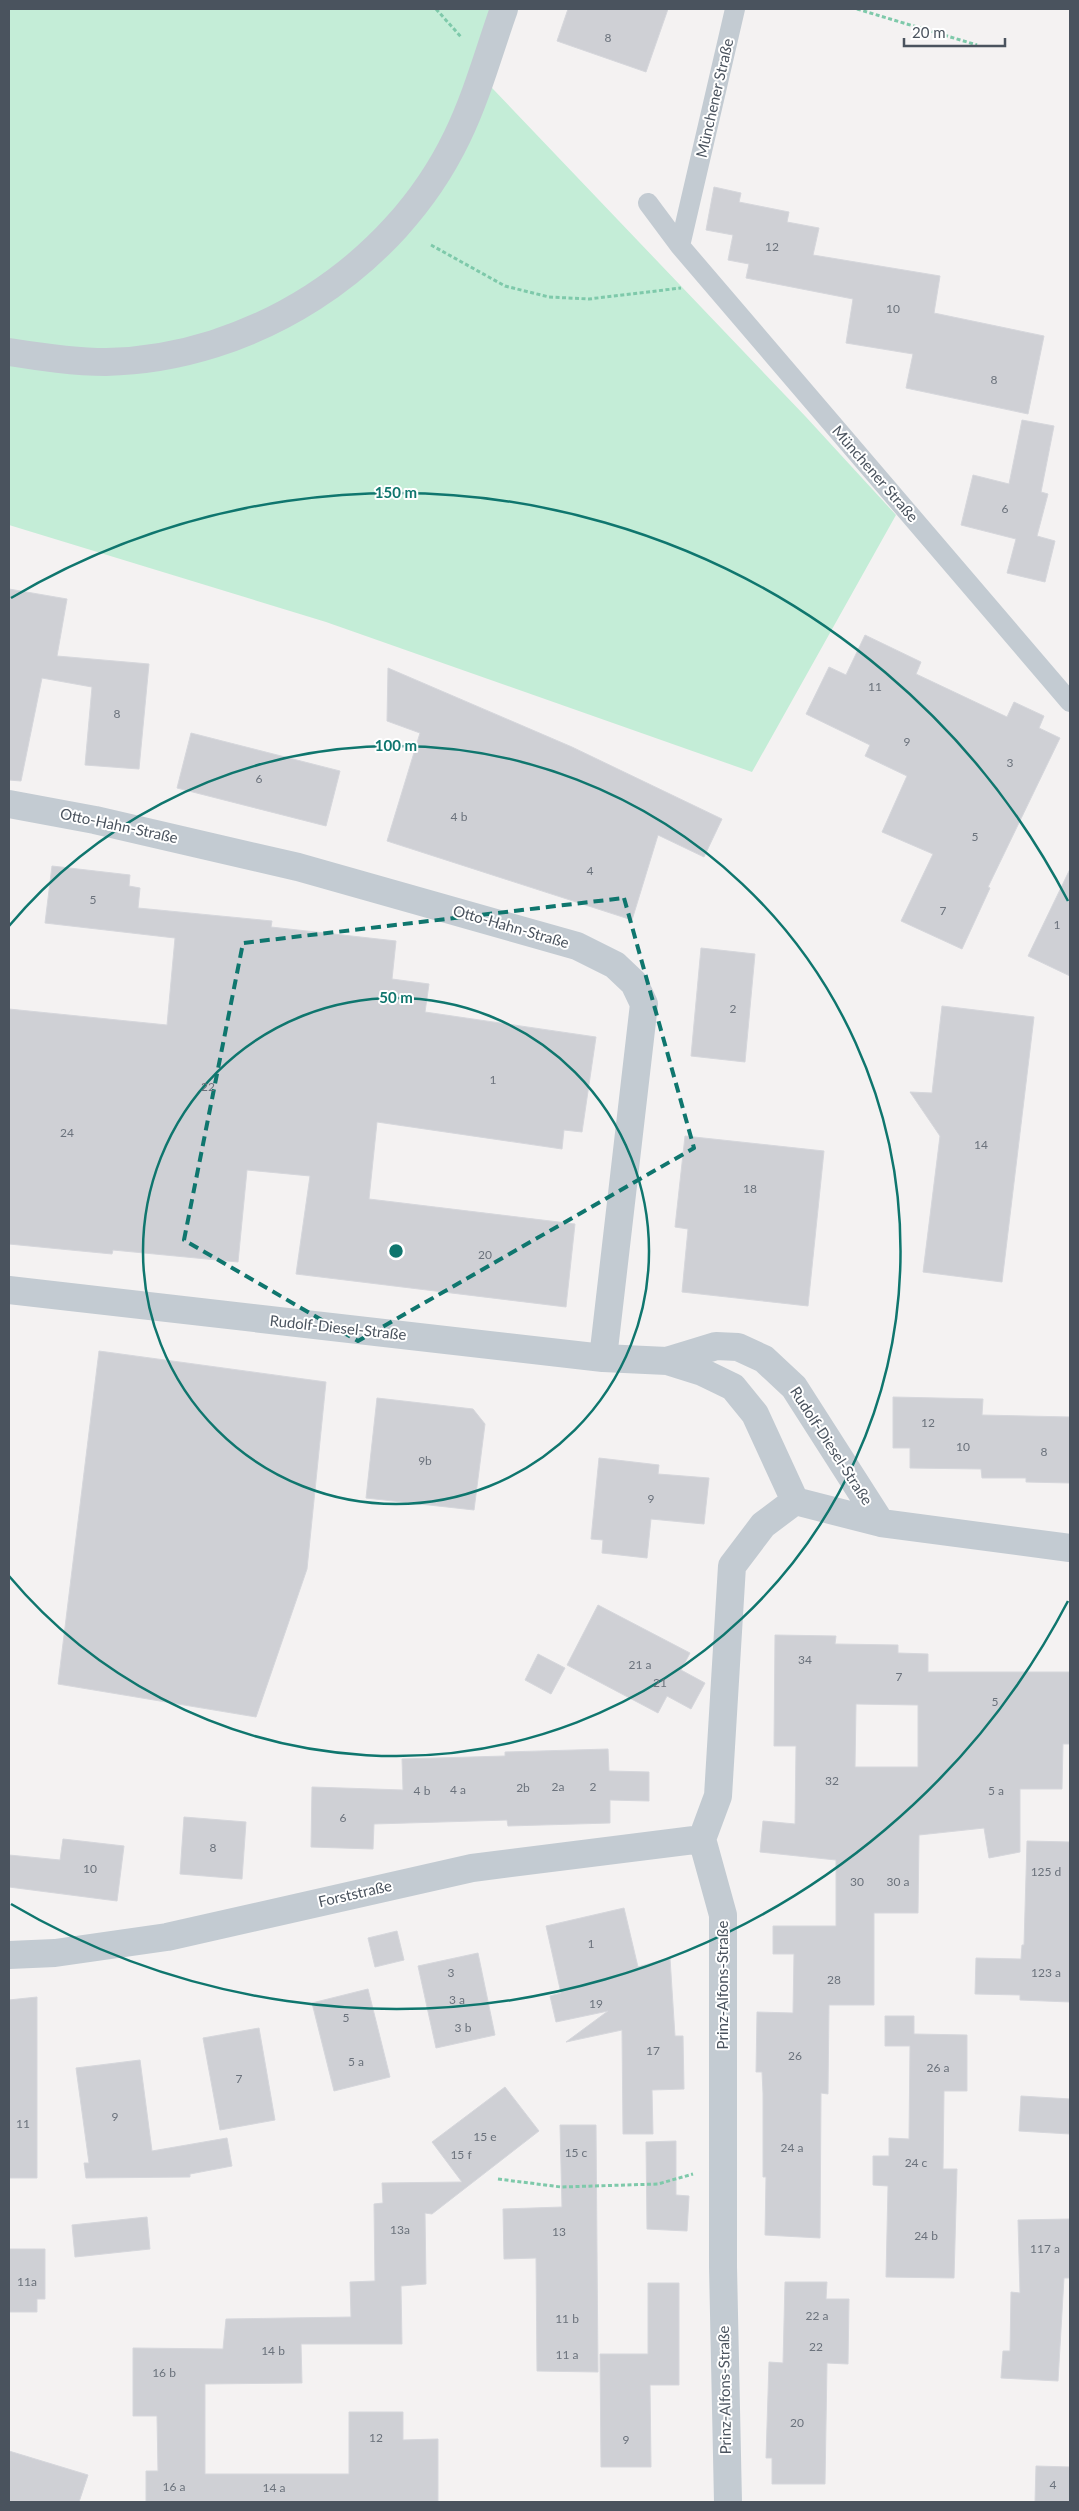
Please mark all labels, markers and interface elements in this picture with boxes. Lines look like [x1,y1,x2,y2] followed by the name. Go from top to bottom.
[904,15,1005,47] scale bar
[912,23,946,41] text: 20 m
[605,30,612,45] house number: 8
[692,36,737,159] street label: Münchener Straße
[765,239,779,254] house number: 12
[886,301,900,316] house number: 10
[991,372,998,387] house number: 8
[829,421,923,525] street label: Münchener Straße
[375,483,417,501] text: 150 m
[1002,501,1009,516] house number: 6
[868,679,882,694] house number: 11
[114,706,121,721] house number: 8
[904,734,911,749] house number: 9
[375,736,417,754] text: 100 m
[1007,755,1014,770] house number: 3
[256,771,263,786] house number: 6
[59,804,180,846] street label: Otto-Hahn-Straße
[451,809,468,824] house number: 4 b
[972,829,979,844] house number: 5
[587,863,594,878] house number: 4
[90,892,97,907] house number: 5
[451,901,571,951] street label: Otto-Hahn-Straße
[940,903,947,918] house number: 7
[1054,917,1061,932] house number: 1
[379,988,413,1006] text: 50 m
[730,1001,737,1016] house number: 2
[490,1072,497,1087] house number: 1
[201,1079,215,1094] house number: 22
[60,1125,74,1140] house number: 24
[974,1137,988,1152] house number: 14
[743,1181,757,1196] house number: 18
[387,1242,405,1260] centre of rings
[478,1247,492,1262] house number: 20
[269,1311,407,1343] street label: Rudolf-Diesel-Straße
[787,1383,877,1508] street label: Rudolf-Diesel-Straße
[921,1415,935,1430] house number: 12
[956,1439,970,1454] house number: 10
[1041,1444,1048,1459] house number: 8
[418,1453,432,1468] house number: 9b
[648,1491,655,1506] house number: 9
[798,1652,812,1667] house number: 34
[629,1657,652,1672] house number: 21 a
[896,1669,903,1684] house number: 7
[653,1675,667,1690] house number: 21
[992,1694,999,1709] house number: 5
[825,1773,839,1788] house number: 32
[552,1779,564,1794] house number: 2a
[590,1779,597,1794] house number: 2
[516,1780,530,1795] house number: 2b
[450,1782,466,1797] house number: 4 a
[414,1783,431,1798] house number: 4 b
[988,1783,1004,1798] house number: 5 a
[340,1810,347,1825] house number: 6
[210,1840,217,1855] house number: 8
[83,1861,97,1876] house number: 10
[1031,1864,1061,1879] house number: 125 d
[850,1874,864,1889] house number: 30
[887,1874,910,1889] house number: 30 a
[316,1876,393,1910] street label: Forststraße
[713,1921,731,2049] street label: Prinz-Alfons-Straße
[588,1936,595,1951] house number: 1
[448,1965,455,1980] house number: 3
[1031,1965,1061,1980] house number: 123 a
[827,1972,841,1987] house number: 28
[449,1992,465,2007] house number: 3 a
[589,1996,603,2011] house number: 19
[343,2010,350,2025] house number: 5
[455,2020,472,2035] house number: 3 b
[646,2043,660,2058] house number: 17
[788,2048,802,2063] house number: 26
[348,2054,364,2069] house number: 5 a
[927,2060,950,2075] house number: 26 a
[236,2071,243,2086] house number: 7
[112,2109,119,2124] house number: 9
[16,2116,30,2131] house number: 11
[473,2129,497,2144] house number: 15 e
[781,2140,804,2155] house number: 24 a
[565,2145,588,2160] house number: 15 c
[450,2147,472,2162] house number: 15 f
[905,2155,928,2170] house number: 24 c
[390,2222,410,2237] house number: 13a
[552,2224,566,2239] house number: 13
[914,2228,938,2243] house number: 24 b
[1030,2241,1060,2256] house number: 117 a
[17,2274,37,2289] house number: 11a
[806,2308,829,2323] house number: 22 a
[555,2311,579,2326] house number: 11 b
[714,2325,734,2455] street label: Prinz-Alfons-Straße
[809,2339,823,2354] house number: 22
[261,2343,285,2358] house number: 14 b
[556,2347,579,2362] house number: 11 a
[152,2365,176,2380] house number: 16 b
[790,2415,804,2430] house number: 20
[369,2430,383,2445] house number: 12
[623,2432,630,2447] house number: 9
[1050,2477,1057,2492] house number: 4
[163,2479,186,2494] house number: 16 a
[263,2480,286,2495] house number: 14 a

